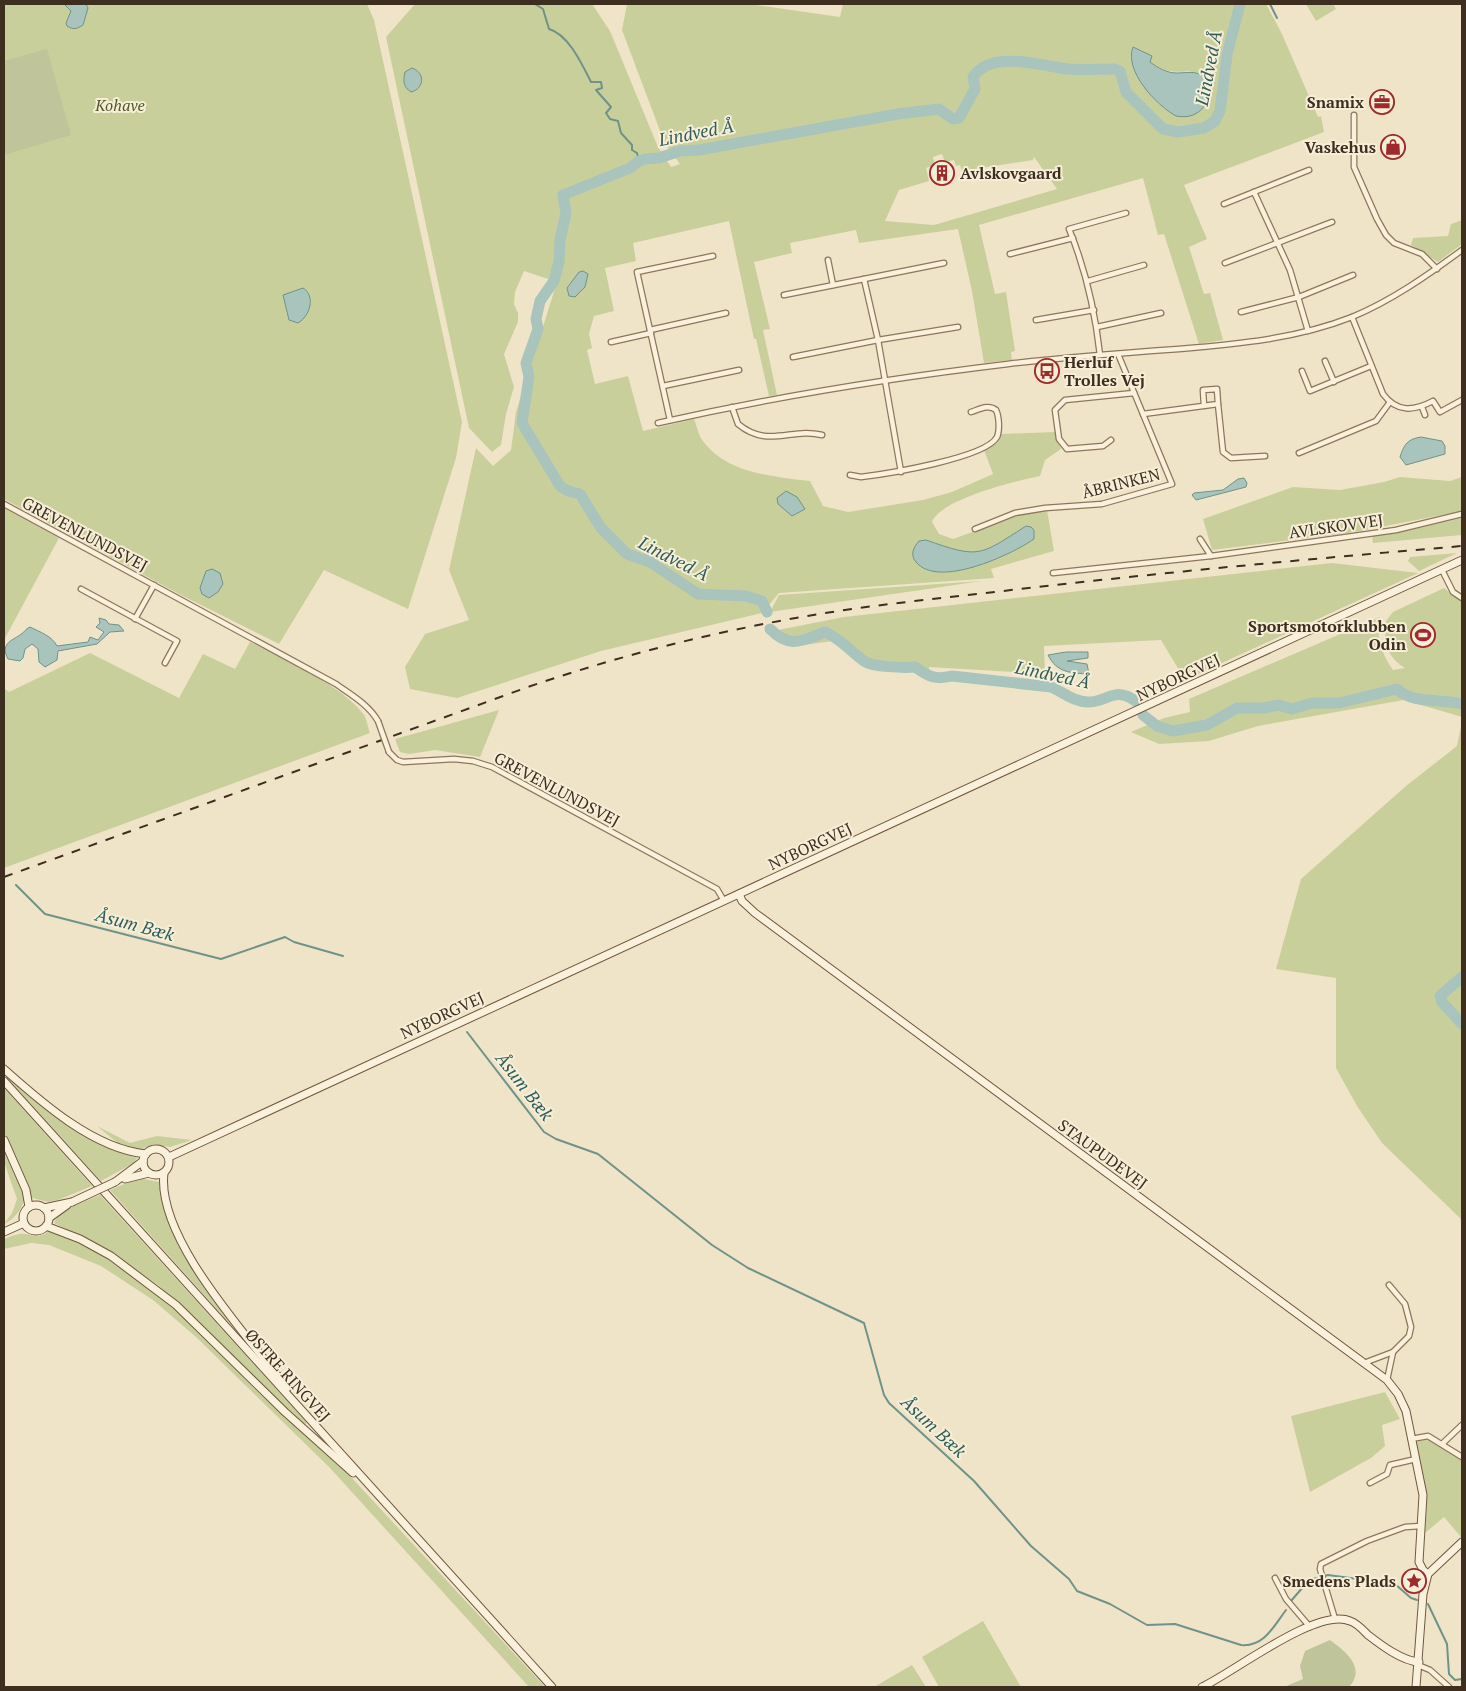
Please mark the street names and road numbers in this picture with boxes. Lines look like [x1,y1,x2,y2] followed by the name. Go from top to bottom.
[1080,463,1163,503] street label: ÅBRINKEN
[18,492,152,576] street label: GREVENLUNDSVEJ
[1287,508,1385,544] street label: AVLSKOVVEJ
[1133,648,1223,706] street label: NYBORGVEJ
[490,747,624,831] street label: GREVENLUNDSVEJ
[765,817,855,875] street label: NYBORGVEJ
[397,986,487,1044] street label: NYBORGVEJ
[1054,1114,1152,1194] street label: STAUPUDEVEJ
[240,1324,336,1426] street label: ØSTRE RINGVEJ

